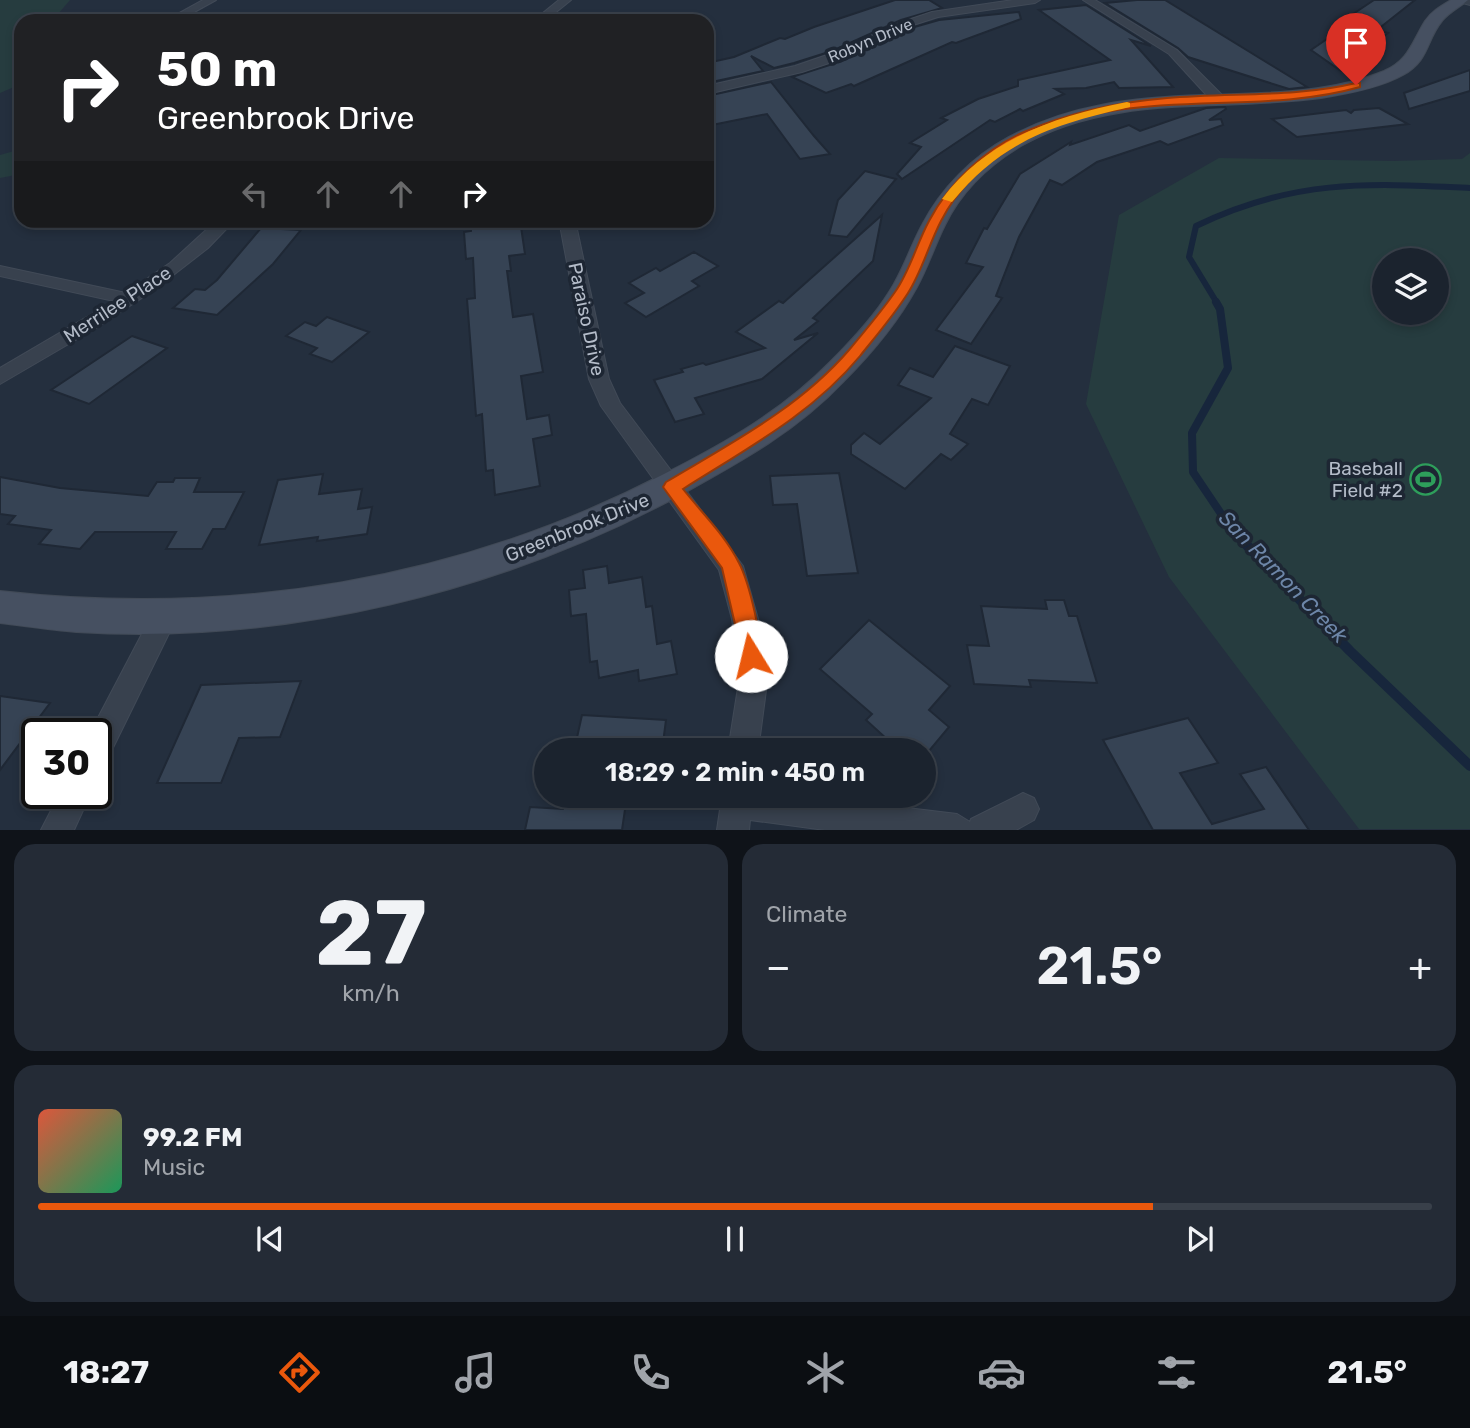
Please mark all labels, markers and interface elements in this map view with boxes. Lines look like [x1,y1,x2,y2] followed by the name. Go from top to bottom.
[1326,13,1386,85] pin
[825,14,915,67] street label: Robyn Drive
[1337,24,1375,62] icon: arrive
[157,40,277,98] text: 50 m
[42,42,133,133] icon: right
[157,99,415,137] text: Greenbrook Drive
[236,175,274,213] icon: left
[309,175,347,213] icon: ahead
[382,175,420,213] icon: ahead
[455,175,493,213] icon: right
[1372,248,1449,325] map controls
[1372,248,1449,325] button: layers
[563,260,610,378] street label: Paraiso Drive
[59,261,175,348] street label: Merrilee Place
[1328,457,1403,502] place label: Baseball Field #2
[1409,462,1443,496] sports icon: Baseball Field #2
[502,488,652,567] street label: Greenbrook Drive
[1214,505,1354,649] water label: San Ramon Creek
[714,619,788,693] position arrow
[21,718,112,809] speed limit sign: 30
[605,757,865,788] text: 18:29 · 2 min · 450 m
[315,879,427,987] text: 27
[766,900,847,928] text: Climate
[1036,935,1163,997] text: 21.5°
[766,944,791,990] text: −
[1408,944,1432,990] text: +
[342,979,400,1007] text: km/h
[143,1122,242,1153] text: 99.2 FM
[143,1153,205,1181] text: Music
[251,1220,289,1258] icon: previous
[716,1220,754,1258] icon: pause
[1181,1220,1219,1258] icon: next
[275,1348,324,1397] icon: directions
[451,1348,500,1397] icon: music
[626,1348,675,1397] icon: phone
[801,1348,850,1397] icon: climate
[977,1348,1026,1397] icon: car
[1152,1348,1201,1397] icon: filters
[63,1353,149,1391] text: 18:27
[1327,1353,1407,1391] text: 21.5°

